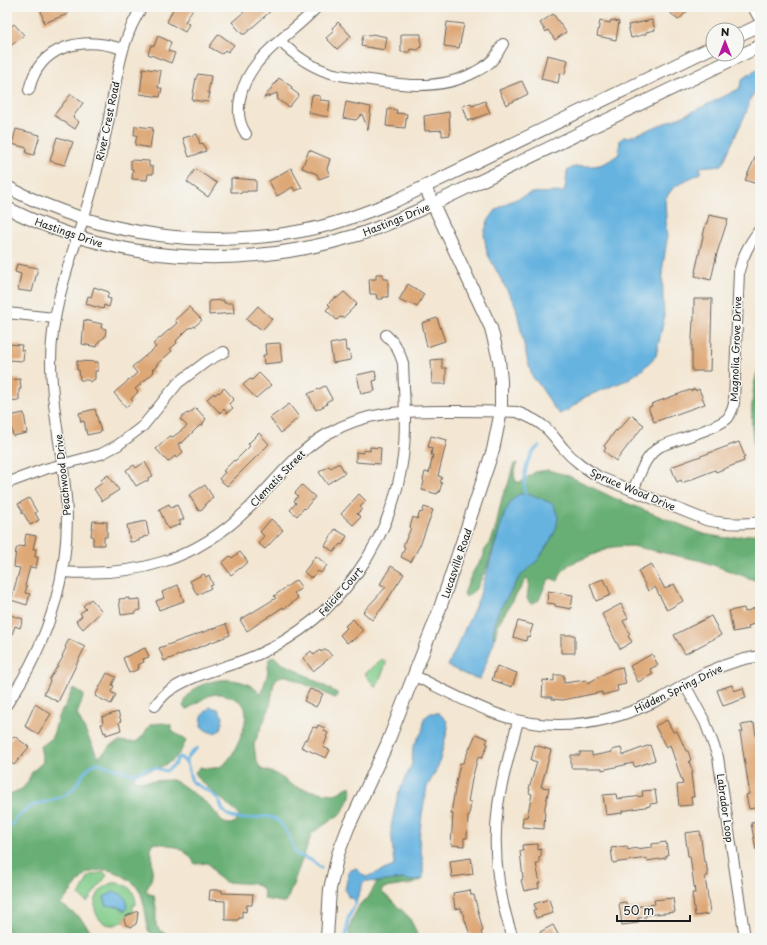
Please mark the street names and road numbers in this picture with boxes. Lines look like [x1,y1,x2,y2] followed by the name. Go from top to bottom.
[91,80,123,162] street label: River Crest Road
[360,199,432,239] street label: Hastings Drive
[33,213,105,251] street label: Hastings Drive
[726,296,744,402] street label: Magnolia Grove Drive
[50,434,74,516] street label: Peachwood Drive
[246,446,308,510] street label: Clematis Street
[588,464,678,514] street label: Spruce Wood Drive
[437,526,475,600] street label: Lucasville Road
[314,563,366,619] street label: Felicia Court
[631,660,725,716] street label: Hidden Spring Drive
[714,773,738,843] street label: Labrador Loop

